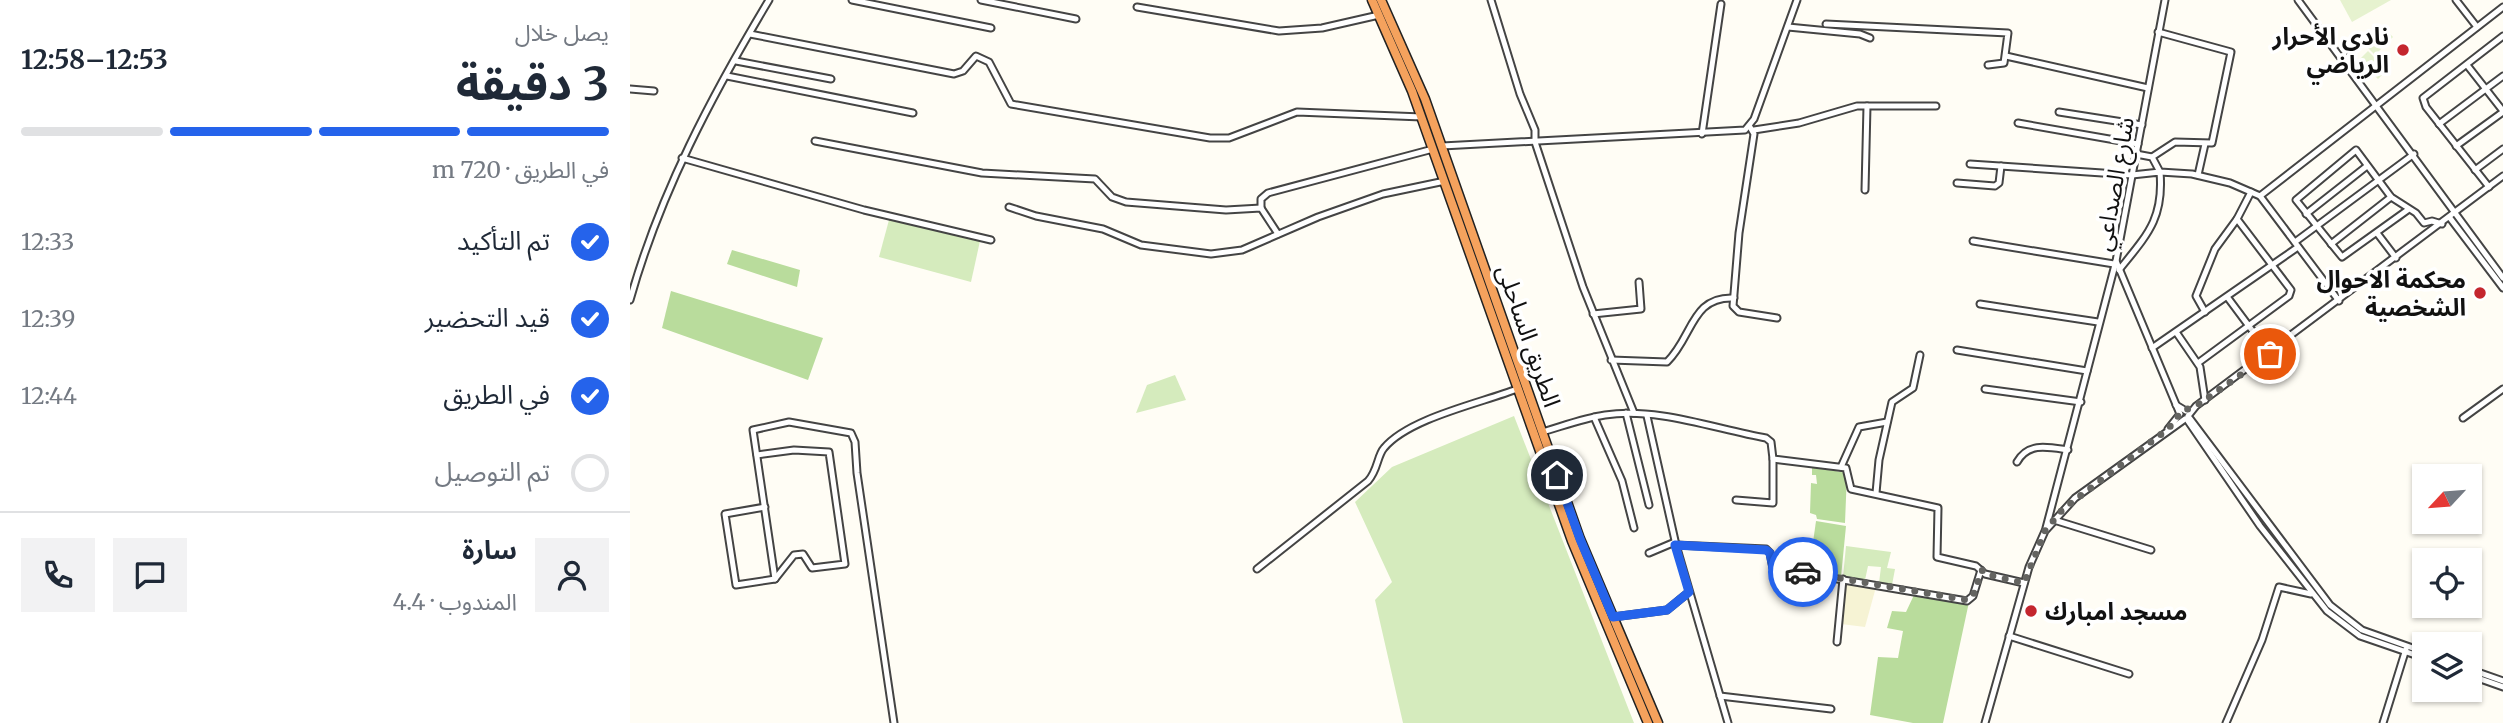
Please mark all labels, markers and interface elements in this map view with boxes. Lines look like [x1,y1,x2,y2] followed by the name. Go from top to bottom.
[515,18,609,47] text: يصل خلال
[2272,21,2389,84] place label: نادي الأحرار الرياضي
[2395,42,2411,58] marker: نادي الأحرار الرياضي
[21,43,168,76] text: 12:53–12:58
[456,55,609,113] text: 3 دقيقة
[2087,115,2145,254] street label: شارع الصداعي
[432,155,609,184] text: في الطريق · 720 m
[571,223,609,261] icon: check
[457,224,550,257] text: تم التأكيد
[21,227,74,256] text: 12:33
[1490,261,1568,411] street label: الطريق الساحلى
[2316,264,2466,323] place label: محكمة الاحوال الشخصية
[2472,285,2488,301] marker: محكمة الاحوال الشخصية
[571,300,609,338] icon: check
[425,301,550,334] text: قيد التحضير
[21,304,76,333] text: 12:39
[2240,324,2300,384] pin
[2251,335,2289,373] icon: bag
[571,377,609,415] icon: check
[443,378,550,411] text: في الطريق
[21,381,77,410] text: 12:44
[1527,445,1587,505] pin
[434,455,550,488] text: تم التوصيل
[1538,456,1576,494] icon: home
[2412,464,2482,534] north arrow
[2412,464,2482,702] map controls
[462,533,517,566] text: سارة
[1768,537,1838,607] courier
[21,538,95,612] button: phone
[113,538,187,612] button: chat
[535,538,609,612] button: person
[2412,548,2482,618] button: locate
[1784,553,1822,591] icon: car
[392,587,517,616] text: المندوب · 4.4
[2045,596,2187,627] place label: مسجد امبارك
[2023,603,2039,619] marker: مسجد امبارك
[2412,632,2482,702] button: layers

